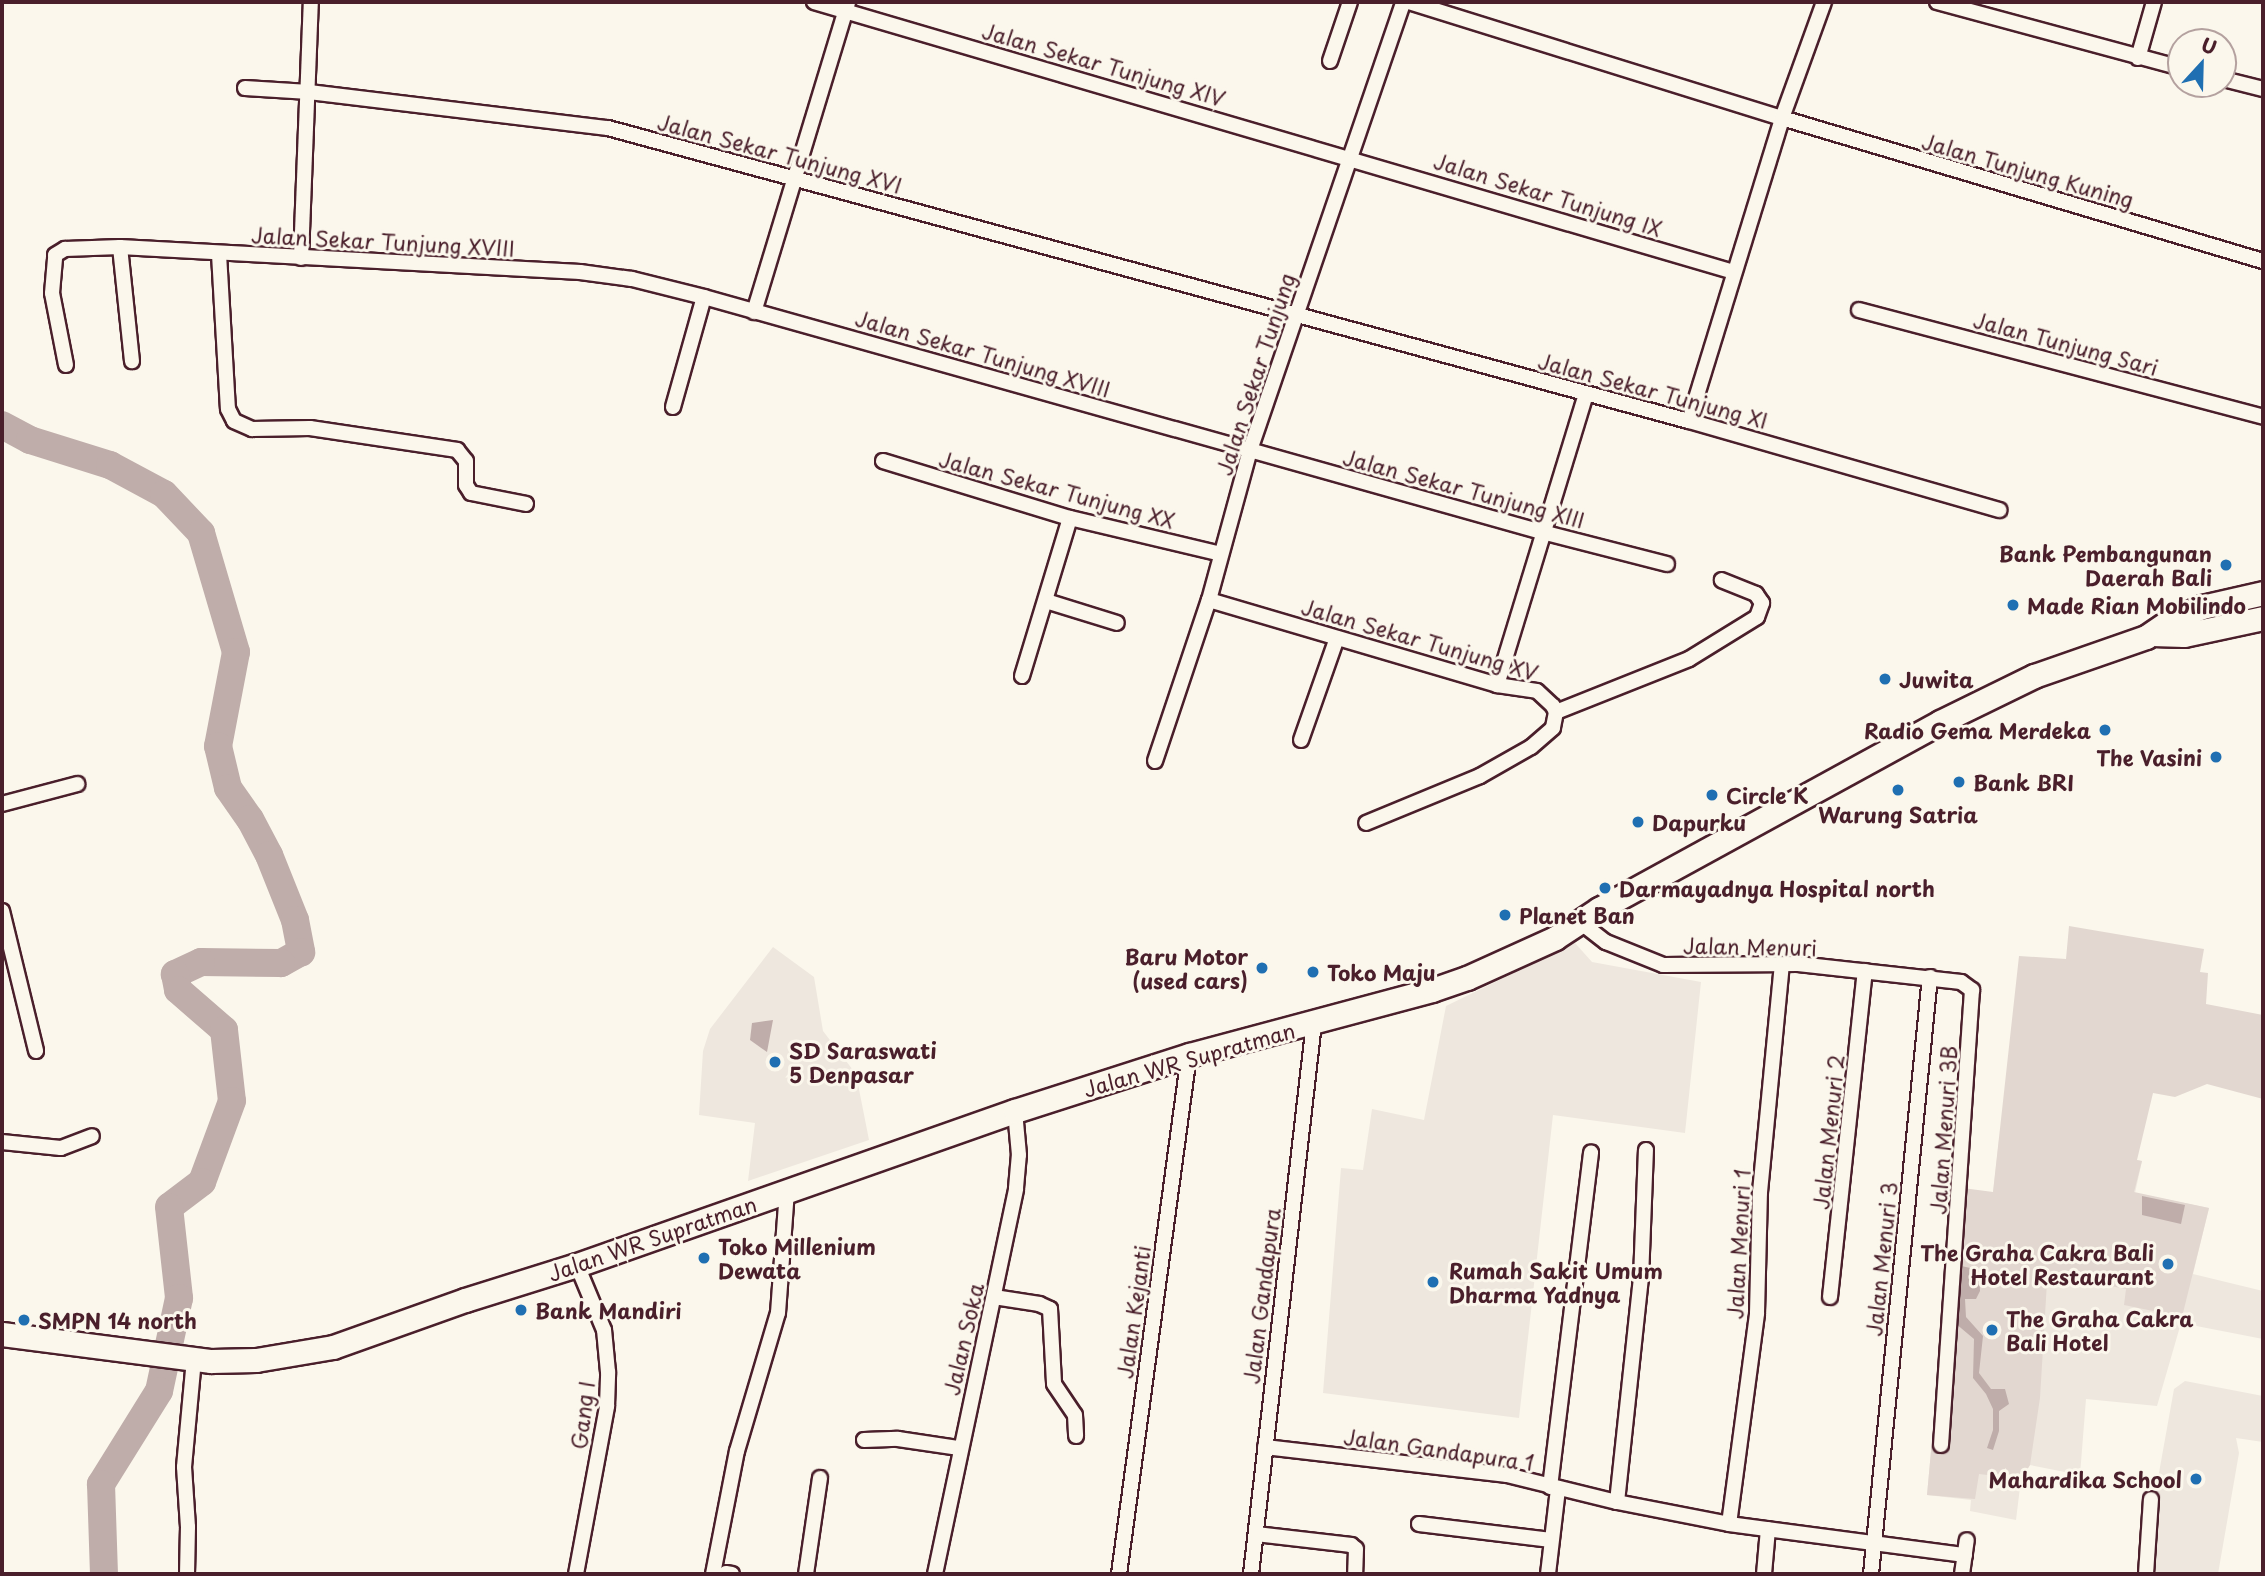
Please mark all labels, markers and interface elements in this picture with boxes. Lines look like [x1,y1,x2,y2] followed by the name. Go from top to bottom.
[979,17,1229,111] street label: Jalan Sekar Tunjung XIV
[2167,28,2237,98] north arrow
[2197,30,2221,61] text: U
[655,108,905,198] street label: Jalan Sekar Tunjung XVI
[1919,128,2137,212] street label: Jalan Tunjung Kuning
[1431,147,1665,241] street label: Jalan Sekar Tunjung IX
[250,222,516,260] street label: Jalan Sekar Tunjung XVIII
[1210,270,1300,478] street label: Jalan Sekar Tunjung
[853,304,1113,402] street label: Jalan Sekar Tunjung XVIII
[1970,306,2162,380] street label: Jalan Tunjung Sari
[1535,347,1771,433] street label: Jalan Sekar Tunjung XI
[1340,444,1588,532] street label: Jalan Sekar Tunjung XIII
[936,445,1178,533] street label: Jalan Sekar Tunjung XX
[1999,540,2212,590] place label: Bank Pembangunan Daerah Bali
[2218,557,2234,573] marker: Bank Pembangunan Daerah Bali
[2027,592,2246,618] place label: Made Rian Mobilindo
[1298,593,1542,685] street label: Jalan Sekar Tunjung XV
[2005,597,2021,613] marker: Made Rian Mobilindo
[1899,666,1974,692] place label: Juwita
[1877,671,1893,687] marker: Juwita
[1863,717,2091,743] place label: Radio Gema Merdeka
[2097,722,2113,738] marker: Radio Gema Merdeka
[2094,744,2202,770] place label: The Vasini
[2208,749,2224,765] marker: The Vasini
[1973,769,2072,795] place label: Bank BRI
[1951,774,1967,790] marker: Bank BRI
[1726,782,1810,808] place label: Circle K
[1890,782,1906,798] marker: Warung Satria
[1704,787,1720,803] marker: Circle K
[1818,801,1978,827] place label: Warung Satria
[1652,809,1746,835] place label: Dapurku
[1630,814,1646,830] marker: Dapurku
[1619,875,1936,901] place label: Darmayadnya Hospital north
[1597,880,1613,896] marker: Darmayadnya Hospital north
[1519,902,1636,928] place label: Planet Ban
[1497,907,1513,923] marker: Planet Ban
[1683,932,1817,960] street label: Jalan Menuri
[1124,943,1248,993] place label: Baru Motor (used cars)
[1327,959,1436,985] place label: Toko Maju
[1254,960,1270,976] marker: Baru Motor (used cars)
[1305,964,1321,980] marker: Toko Maju
[1080,1017,1298,1101] street label: Jalan WR Supratman
[789,1037,936,1087] place label: SD Saraswati 5 Denpasar
[1925,1045,1961,1215] street label: Jalan Menuri 3B
[1807,1053,1849,1211] street label: Jalan Menuri 2
[767,1054,783,1070] marker: SD Saraswati 5 Denpasar
[1721,1168,1755,1320] street label: Jalan Menuri 1
[1860,1181,1902,1337] street label: Jalan Menuri 3
[544,1190,760,1286] street label: Jalan WR Supratman
[1238,1206,1284,1386] street label: Jalan Gandapura
[718,1233,875,1283] place label: Toko Millenium Dewata
[1917,1239,2154,1289] place label: The Graha Cakra Bali Hotel Restaurant
[1111,1244,1155,1380] street label: Jalan Kejanti
[696,1250,712,1266] marker: Toko Millenium Dewata
[2160,1256,2176,1272] marker: The Graha Cakra Bali Hotel Restaurant
[1449,1257,1662,1307] place label: Rumah Sakit Umum Dharma Yadnya
[1423,1272,1443,1292] marker: Rumah Sakit Umum Dharma Yadnya
[938,1280,988,1398] street label: Jalan Soka
[535,1297,681,1323] place label: Bank Mandiri
[513,1302,529,1318] marker: Bank Mandiri
[2006,1305,2195,1355] place label: The Graha Cakra Bali Hotel
[38,1307,199,1333] place label: SMPN 14 north
[16,1312,32,1328] marker: SMPN 14 north
[1984,1322,2000,1338] marker: The Graha Cakra Bali Hotel
[565,1380,599,1450] street label: Gang I
[1341,1423,1537,1475] street label: Jalan Gandapura 1
[1987,1466,2182,1492] place label: Mahardika School
[2188,1471,2204,1487] marker: Mahardika School

